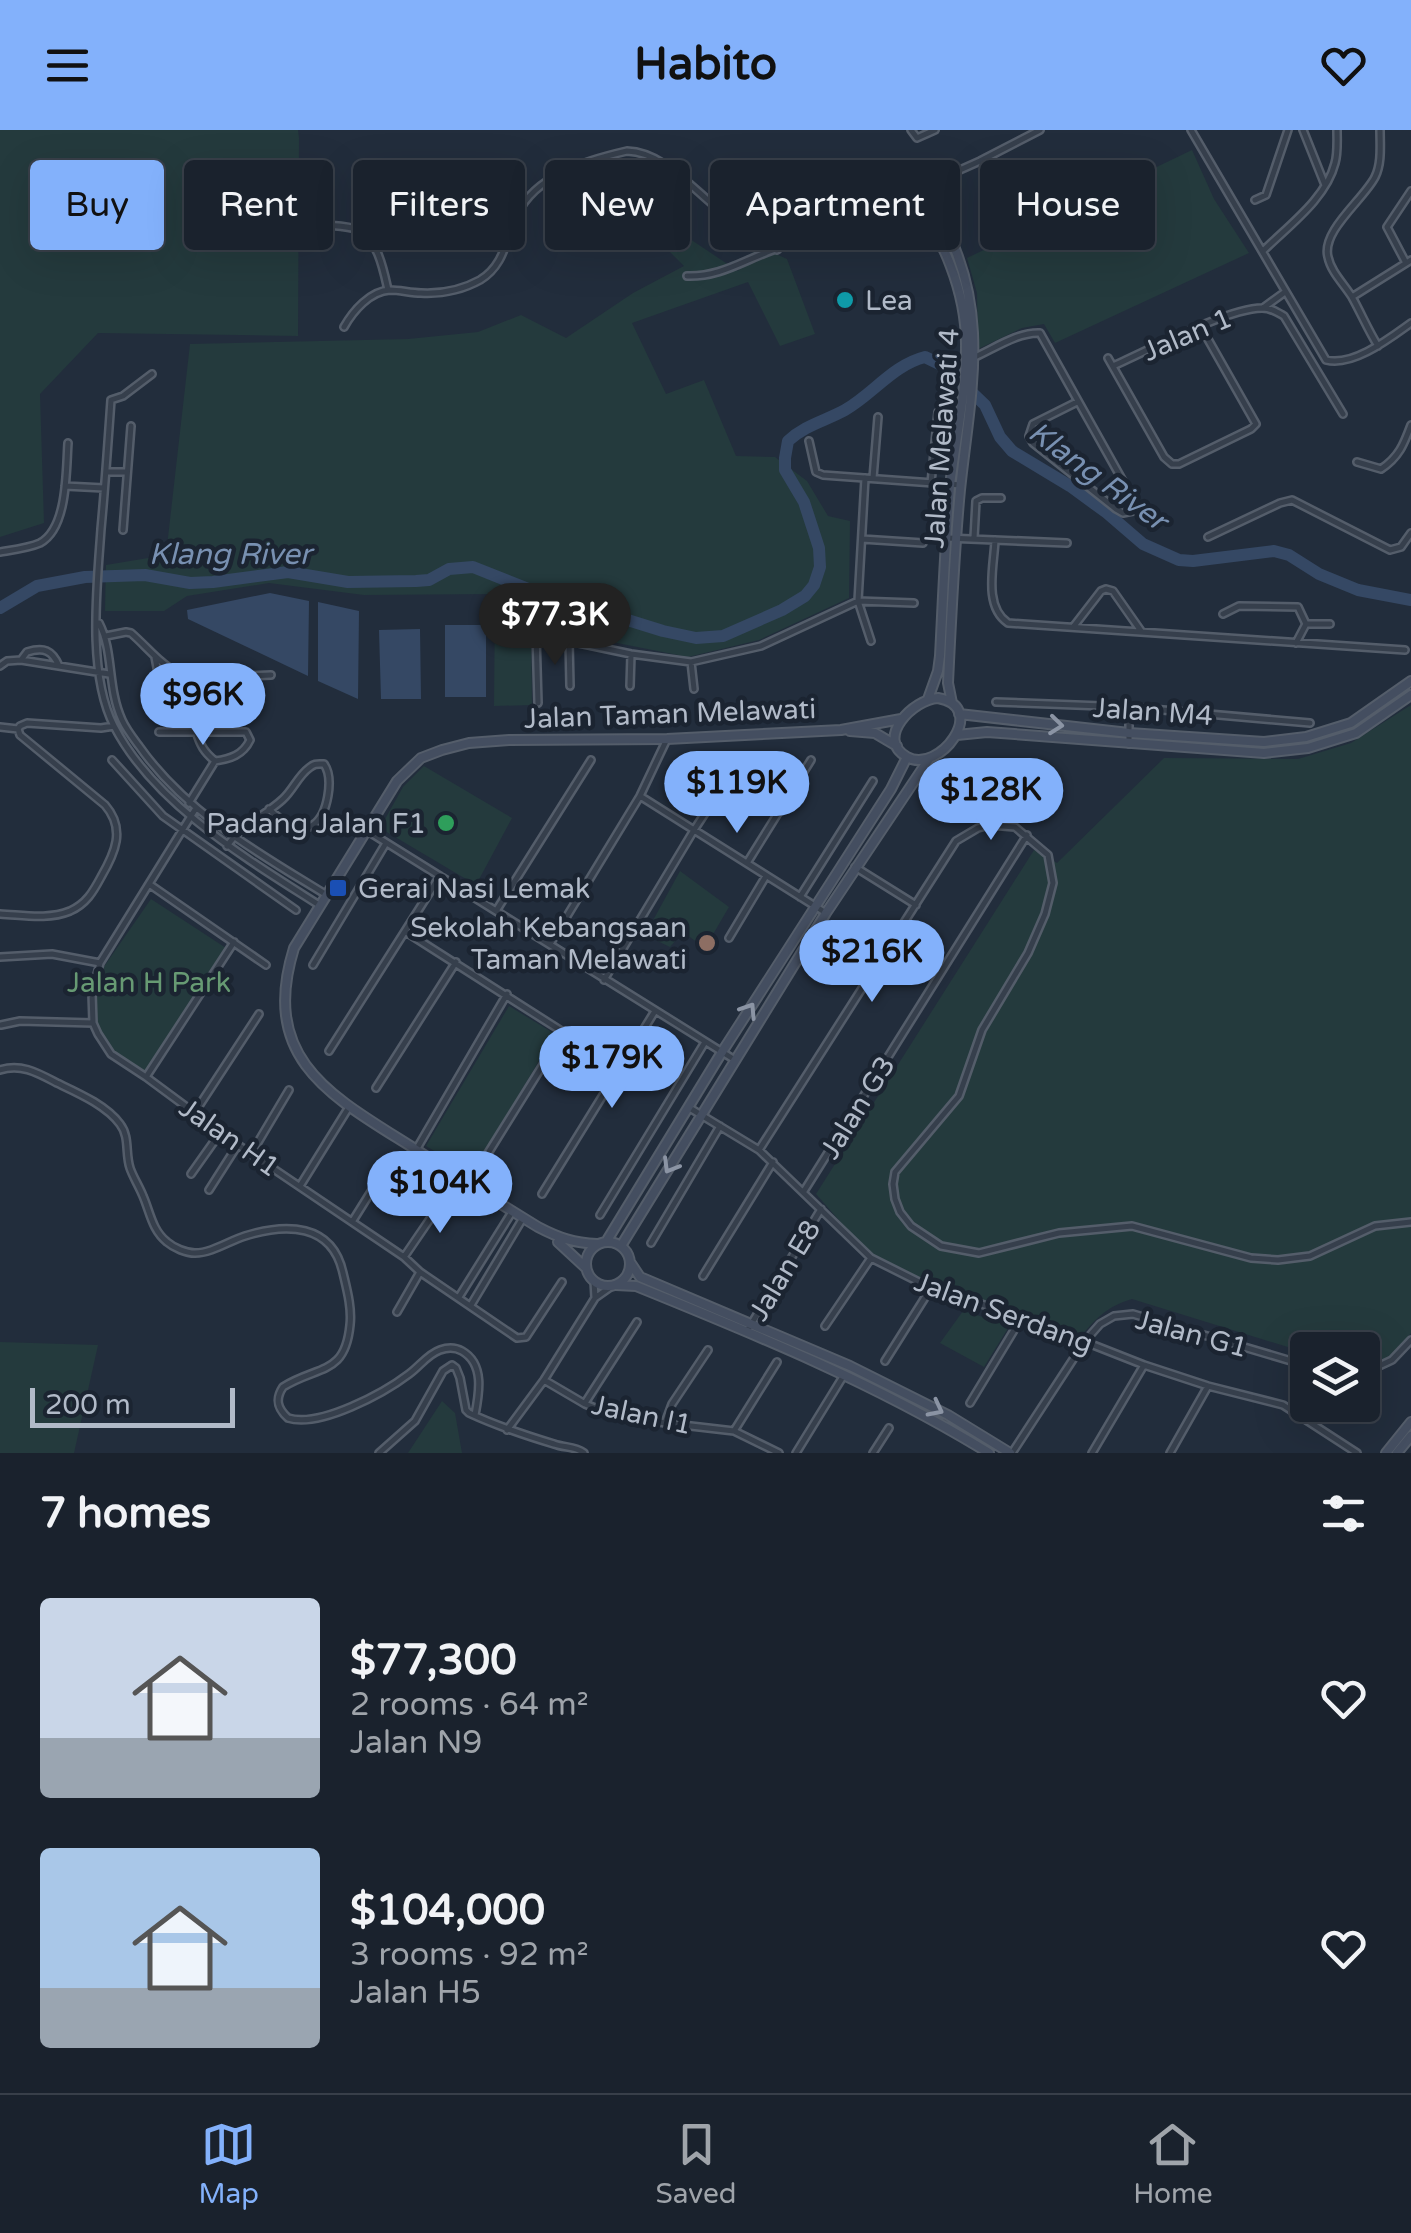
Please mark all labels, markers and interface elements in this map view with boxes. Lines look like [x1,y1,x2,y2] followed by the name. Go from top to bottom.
[40,38,95,93] icon: menu
[634,38,777,92] text: Habito
[1316,38,1371,93] icon: heart
[30,160,164,250] chip: Buy
[184,160,333,250] chip: Rent
[353,160,525,250] chip: Filters
[545,160,690,250] chip: New
[710,160,960,250] chip: Apartment
[980,160,1155,250] chip: House
[865,284,913,318] place label: Lea
[834,289,856,311] marker: Lea
[1138,301,1237,369] street label: Jalan 1
[917,327,967,549] street label: Jalan Melawati 4
[1021,414,1177,541] water label: Klang River
[149,536,315,573] water label: Klang River
[474,583,636,668] pin: $77.3K
[501,596,609,634] text: $77.3K
[144,663,262,748] pin: $96K
[162,676,244,714] text: $96K
[1092,691,1214,733] street label: Jalan M4
[523,692,817,736] street label: Jalan Taman Melawati
[1048,714,1064,735] one-way arrow
[667,751,807,836] pin: $119K
[921,758,1061,843] pin: $128K
[686,764,788,802] text: $119K
[940,771,1042,809] text: $128K
[206,807,426,841] place label: Padang Jalan F1
[435,812,457,834] marker: Padang Jalan F1
[358,872,590,906] place label: Gerai Nasi Lemak
[327,877,349,899] marker: Gerai Nasi Lemak
[410,911,687,977] place label: Sekolah Kebangsaan Taman Melawati
[802,920,942,1005] pin: $216K
[696,932,718,954] marker: Sekolah Kebangsaan Taman Melawati
[821,933,923,971] text: $216K
[67,966,231,1000] park label: Jalan H Park
[736,1003,755,1021] one-way arrow
[542,1026,682,1111] pin: $179K
[561,1039,663,1077] text: $179K
[813,1050,903,1165] street label: Jalan G3
[173,1091,286,1185] street label: Jalan H1
[370,1151,510,1236] pin: $104K
[663,1155,682,1173] one-way arrow
[389,1164,491,1202] text: $104K
[742,1214,828,1327] street label: Jalan E8
[910,1265,1098,1361] street label: Jalan Serdang
[1132,1303,1251,1365] street label: Jalan G1
[1290,1332,1380,1422] map controls
[1290,1332,1380,1422] button: layers
[30,1383,235,1428] scale bar
[45,1388,131,1422] text: 200 m
[589,1388,695,1442] street label: Jalan I1
[926,1397,944,1416] one-way arrow
[1316,1486,1371,1541] icon: filters
[40,1488,211,1539] text: 7 homes
[350,1635,517,1686] text: $77,300
[120,1638,240,1758] icon: home
[1316,1671,1371,1726] icon: heart
[350,1686,589,1724] text: 2 rooms · 64 m²
[350,1724,482,1762] text: Jalan N9
[350,1885,545,1936] text: $104,000
[120,1888,240,2008] icon: home
[1316,1921,1371,1976] icon: heart
[350,1936,589,1974] text: 3 rooms · 92 m²
[350,1974,481,2012] text: Jalan H5
[198,2117,259,2211] tab: Map
[656,2117,737,2211] tab: Saved
[1133,2117,1213,2211] tab: Home

